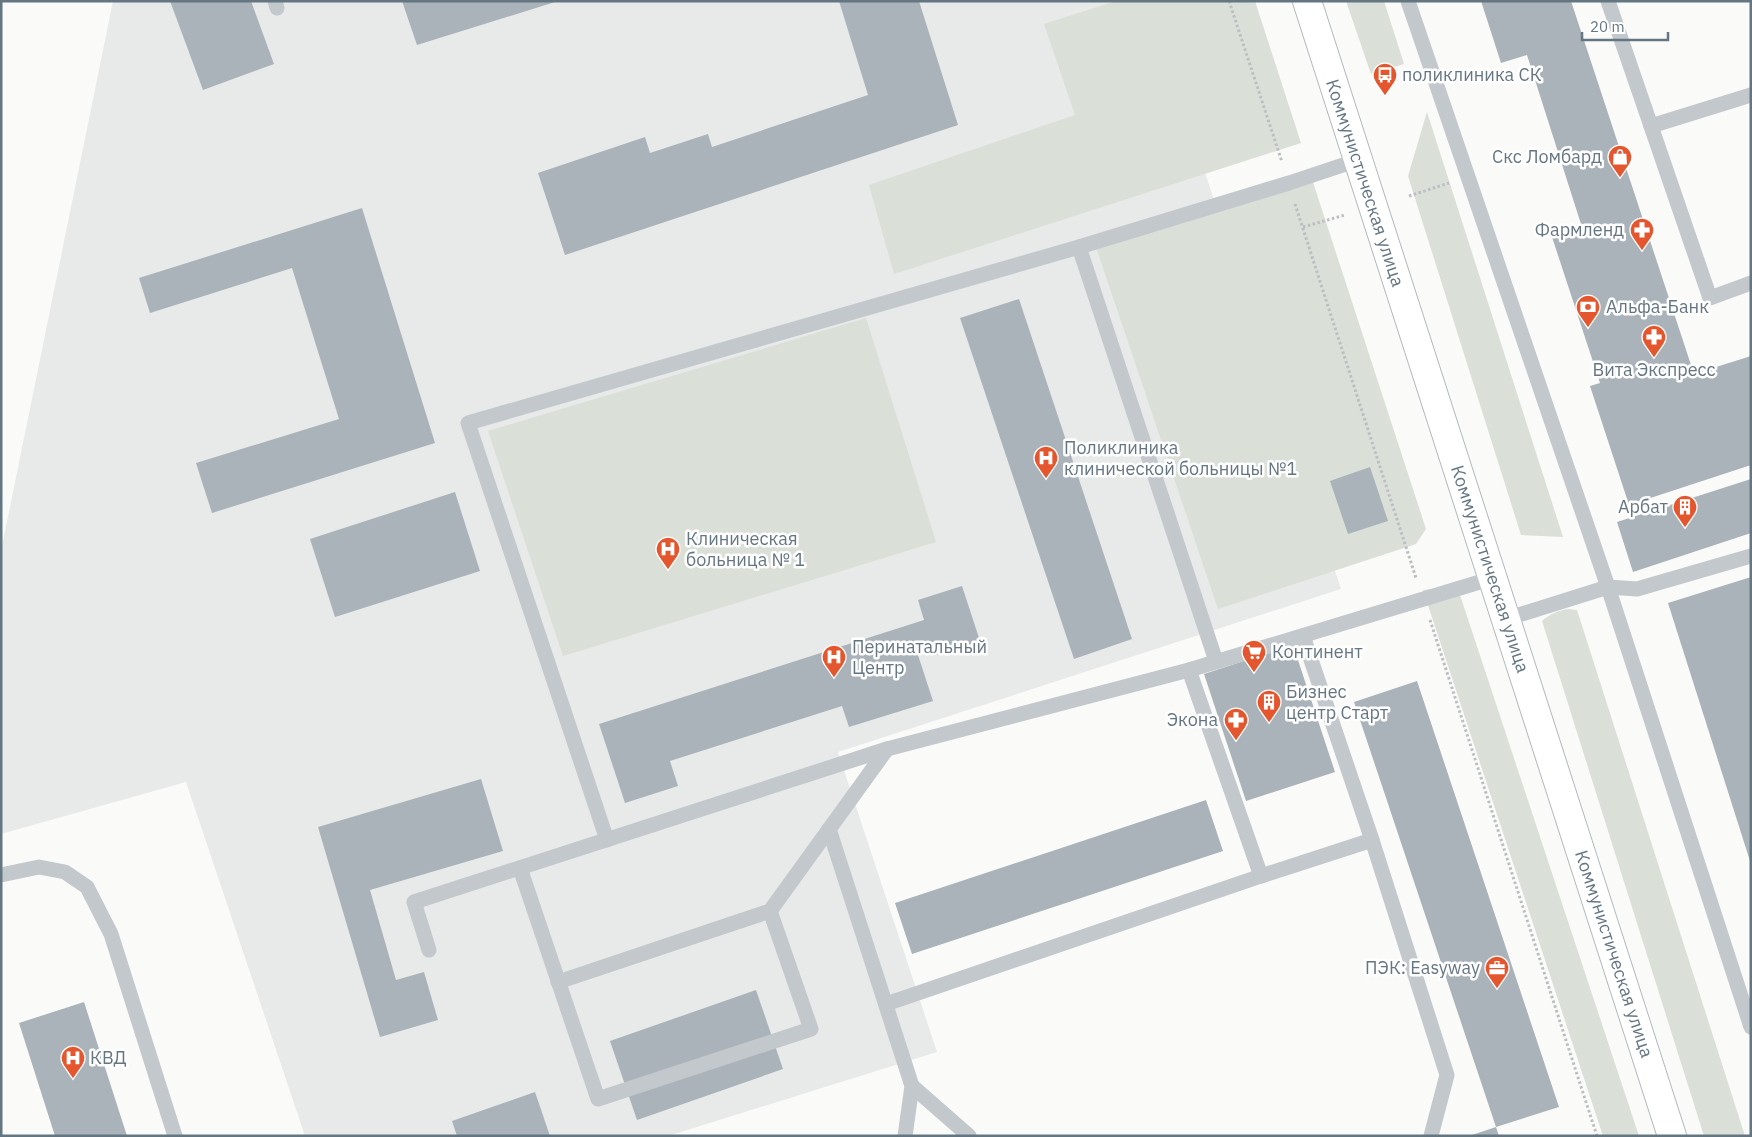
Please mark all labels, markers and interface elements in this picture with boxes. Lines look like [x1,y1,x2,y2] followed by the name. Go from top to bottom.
[1582,10,1668,42] scale bar
[1590,17,1625,36] text: 20 m
[1372,62,1398,96] bus stop icon: поликлиника СК
[1402,63,1542,86] place label: поликлиника СК
[1321,76,1410,290] street label: Коммунистическая улица
[1607,144,1633,178] shop icon: Скс Ломбард
[1492,145,1602,168] place label: Скс Ломбард
[1629,217,1655,251] pharmacy icon: Фармленд
[1535,218,1624,241] place label: Фармленд
[1575,294,1601,328] bank icon: Альфа-Банк
[1606,295,1709,318] place label: Альфа-Банк
[1641,324,1667,358] pharmacy icon: Вита Экспресс
[1592,358,1716,381] place label: Вита Экспресс
[1064,436,1297,480] place label: Поликлиника клинической больницы №1
[1033,445,1059,479] hospital icon: Поликлиника клинической больницы №1
[1446,462,1535,676] street label: Коммунистическая улица
[1672,494,1698,528] building icon: Арбат
[1618,495,1668,518] place label: Арбат
[686,527,805,571] place label: Клиническая больница № 1
[655,536,681,570] hospital icon: Клиническая больница № 1
[852,635,987,679] place label: Перинатальный Центр
[1241,639,1267,673] supermarket icon: Континент
[1272,640,1363,663] place label: Континент
[821,644,847,678] hospital icon: Перинатальный Центр
[1286,680,1389,724] place label: Бизнес центр Старт
[1256,689,1282,723] building icon: Бизнес центр Старт
[1223,707,1249,741] pharmacy icon: Экона
[1167,708,1218,731] place label: Экона
[1570,847,1659,1061] street label: Коммунистическая улица
[1484,955,1510,989] office icon: ПЭК: Easyway
[1365,956,1480,979] place label: ПЭК: Easyway
[60,1045,86,1079] hospital icon: КВД
[90,1046,127,1069] place label: КВД

